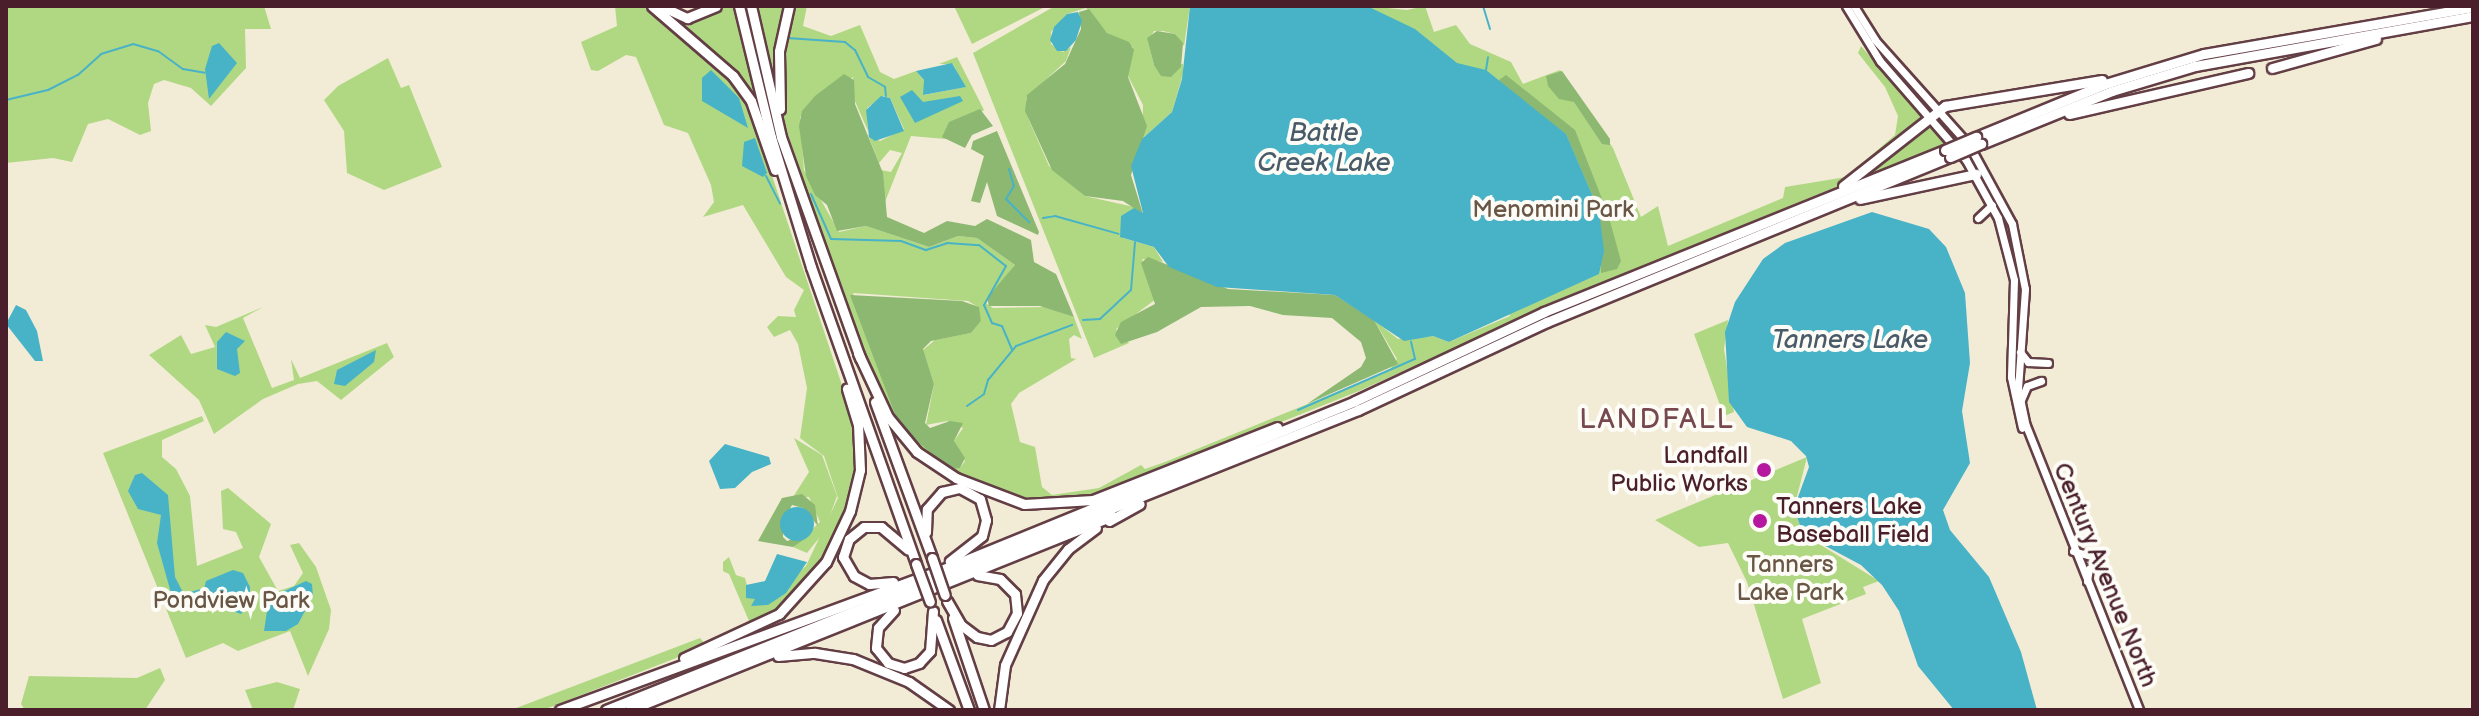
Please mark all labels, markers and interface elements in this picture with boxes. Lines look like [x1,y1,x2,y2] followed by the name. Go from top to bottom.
[1257,118,1391,180] water label: Battle Creek Lake
[1472,196,1634,224] park label: Menomini Park
[1772,325,1928,357] water label: Tanners Lake
[1579,403,1735,437] district label: LANDFALL
[1609,442,1748,498] place label: Landfall Public Works
[2047,458,2163,692] street label: Century Avenue North
[1755,461,1773,479] marker: Landfall Public Works
[1776,493,1930,549] place label: Tanners Lake Baseball Field
[1751,512,1769,530] marker: Tanners Lake Baseball Field
[1737,551,1843,607] park label: Tanners Lake Park
[152,587,310,615] park label: Pondview Park

